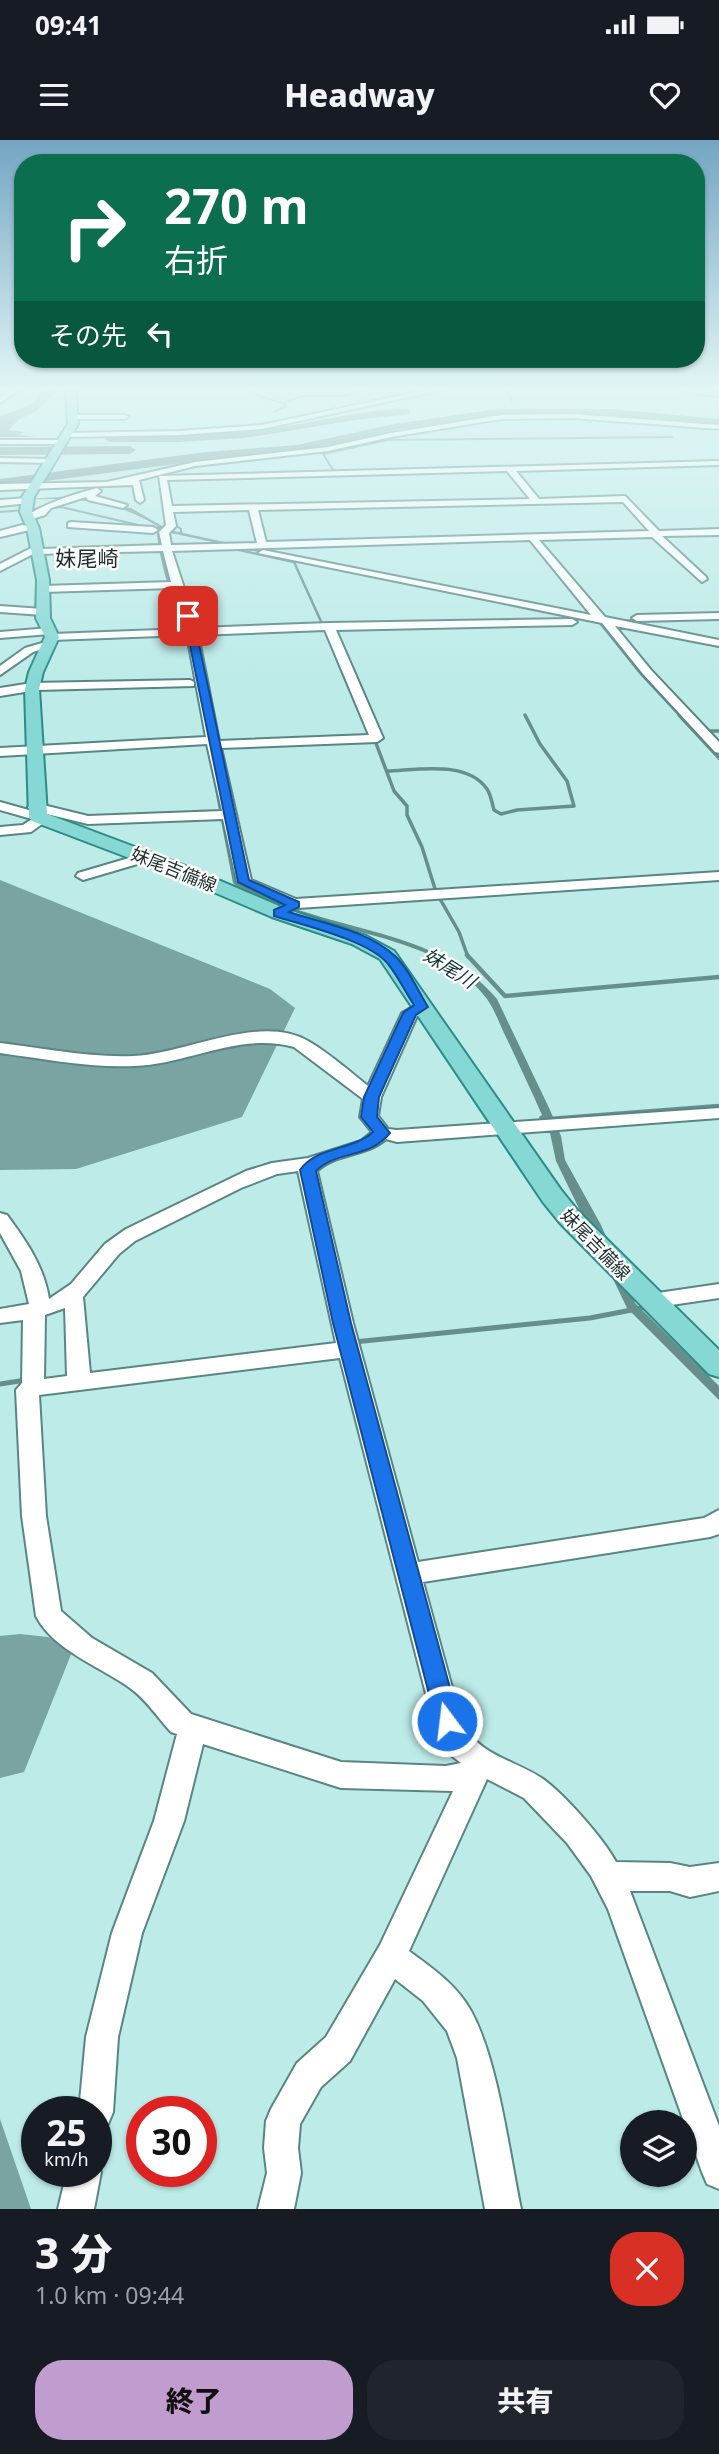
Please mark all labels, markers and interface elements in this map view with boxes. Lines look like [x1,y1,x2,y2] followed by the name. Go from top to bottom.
[35,7,102,43] text: 09:41
[284,73,435,116] text: Headway
[35,76,73,114] icon: menu
[646,76,684,114] icon: heart
[164,172,309,238] text: 270 m
[49,182,140,273] icon: right
[164,238,228,281] text: 右折
[141,315,179,353] icon: left
[49,317,127,353] text: その先
[56,544,119,572] district label: 妹尾崎
[158,586,218,646] pin
[169,597,207,635] icon: arrive
[128,841,220,897] street label: 妹尾吉備線
[419,942,483,995] water label: 妹尾川
[556,1203,636,1285] street label: 妹尾吉備線
[410,1684,484,1758] position arrow
[126,2096,217,2187] speed limit sign: 30
[46,2109,87,2156] text: 25
[620,2110,697,2187] map controls
[620,2110,697,2187] button: layers
[44,2147,89,2171] text: km/h
[35,2224,112,2281] text: 3 分
[610,2232,684,2306] button: close
[35,2279,184,2311] text: 1.0 km · 09:44
[35,2360,353,2440] button: 終了
[367,2360,684,2440] button: 共有

